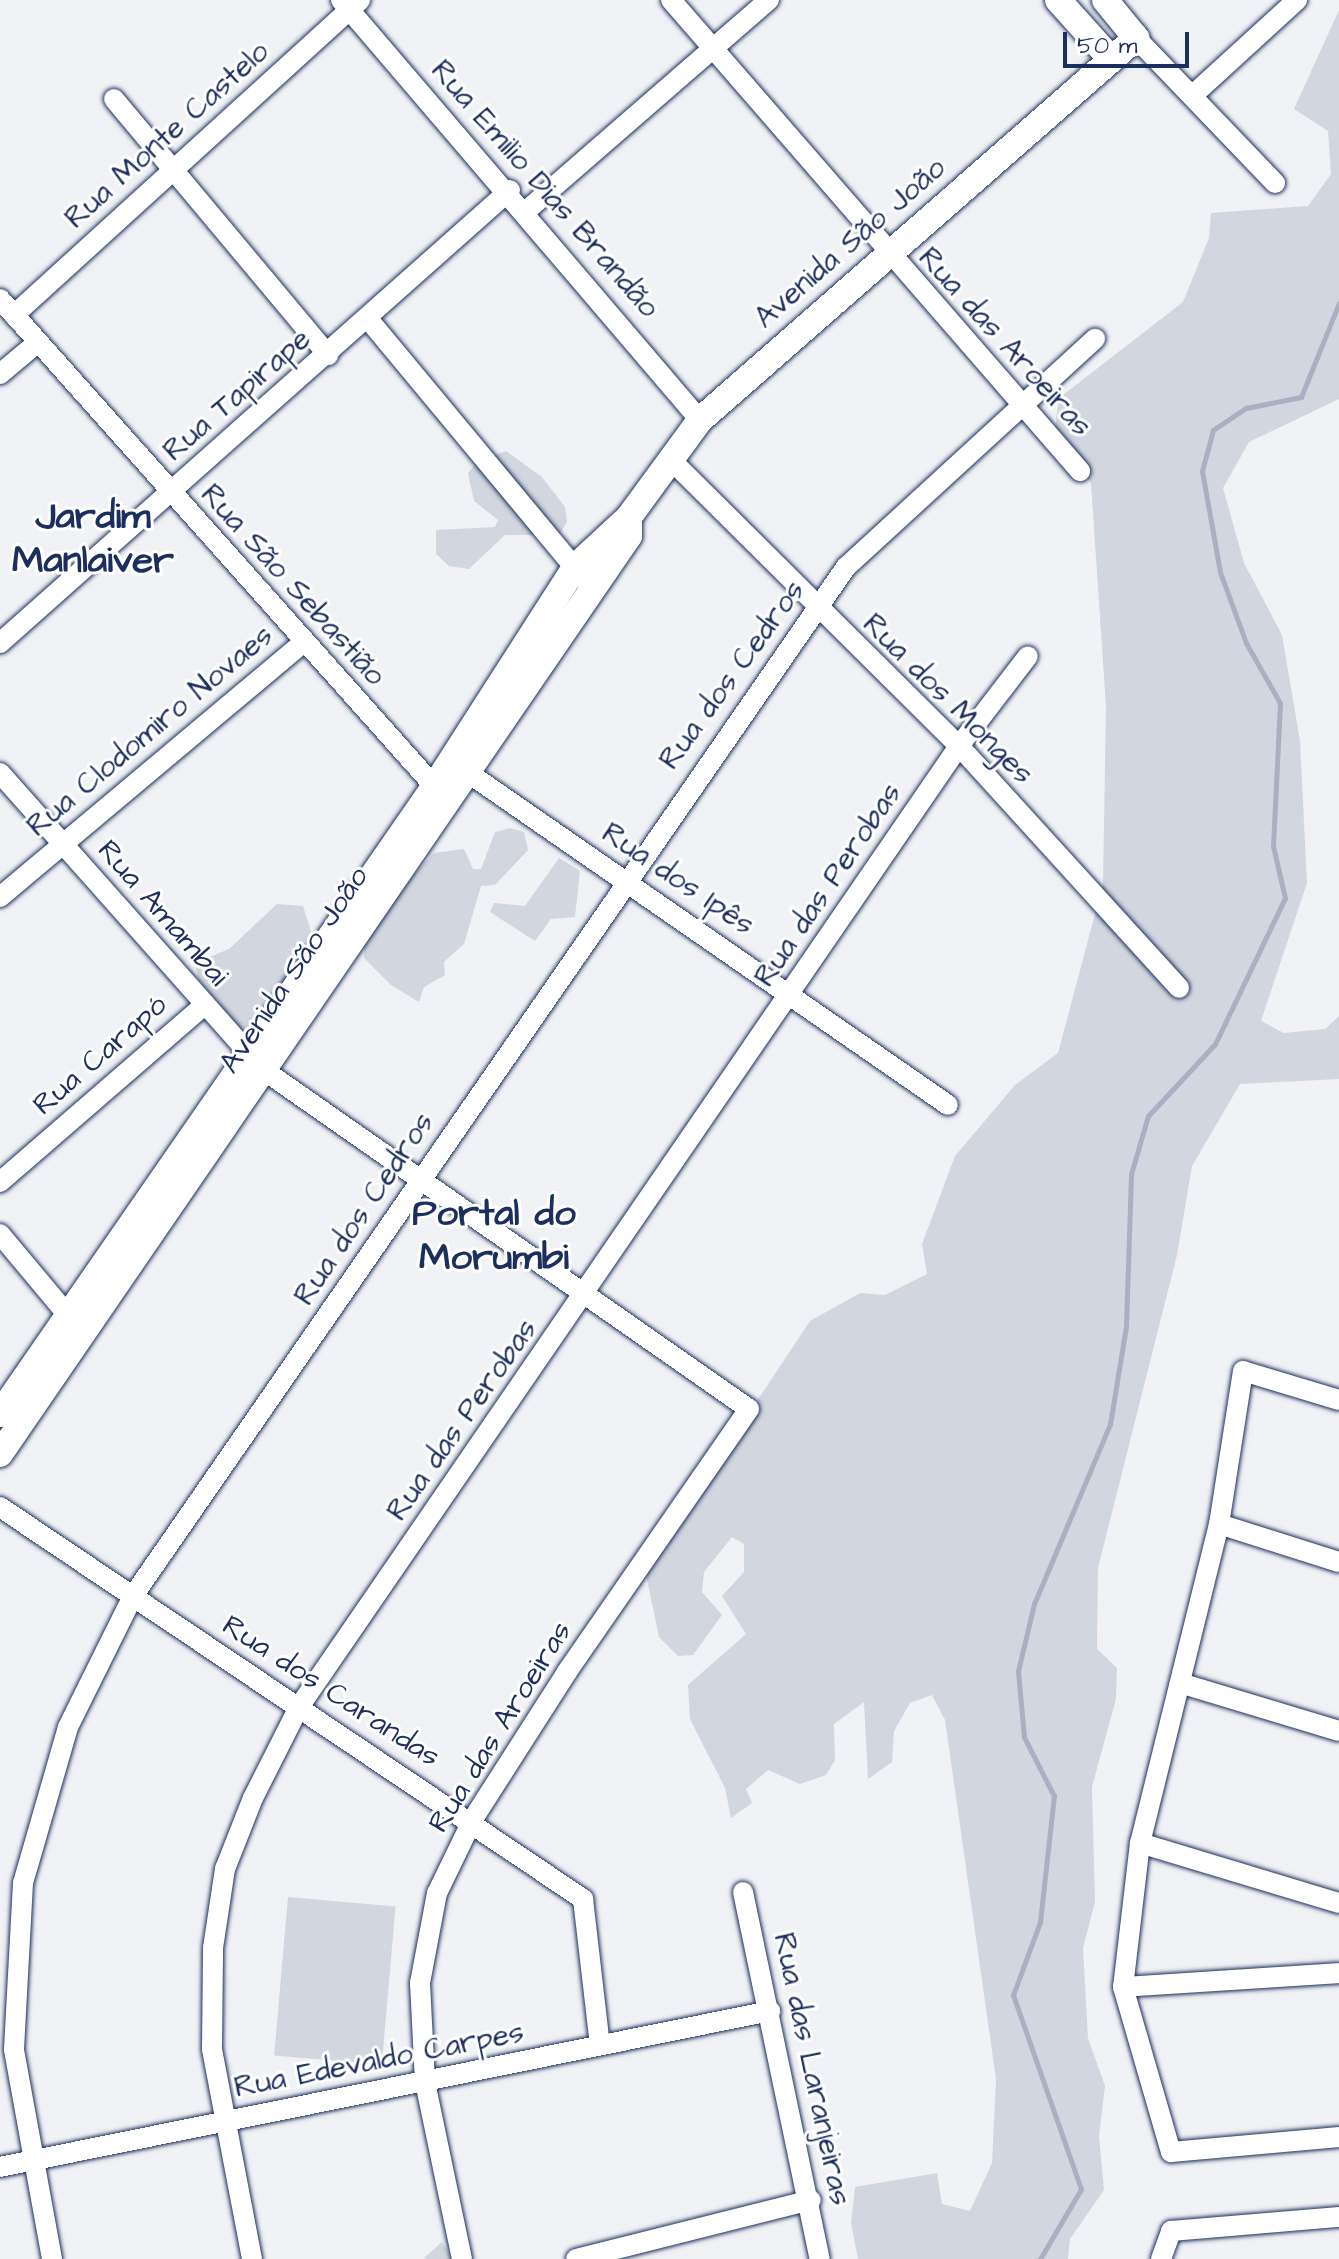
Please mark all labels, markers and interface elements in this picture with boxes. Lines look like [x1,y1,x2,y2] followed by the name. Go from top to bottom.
[1067,16,1193,66] scale bar
[1077,29,1137,63] text: 50 m
[57,34,277,236] street label: Rua Monte Castelo
[423,53,667,325] street label: Rua Emilio Dias Brandão
[747,150,953,336] street label: Avenida São João
[911,240,1099,444] street label: Rua das Aroeiras
[156,321,318,469] street label: Rua Tapirape
[193,477,393,693] street label: Rua São Sebastião
[12,495,174,584] district label: Jardim Manlaiver
[651,574,813,776] street label: Rua dos Cedros
[855,606,1041,792] street label: Rua dos Monges
[20,618,280,844] street label: Rua Clodomiro Novaes
[747,776,909,994] street label: Rua das Perobas
[595,815,761,943] street label: Rua dos Ipês
[90,833,236,993] street label: Rua Amambai
[212,860,376,1080] street label: Avenida São João
[26,987,174,1123] street label: Rua Carapó
[286,1106,442,1312] street label: Rua dos Cedros
[412,1192,576,1282] district label: Portal do Morumbi
[379,1312,545,1528] street label: Rua das Perobas
[215,1607,447,1775] street label: Rua dos Carandas
[421,1615,579,1839] street label: Rua das Aroeiras
[766,1930,858,2208] street label: Rua das Laranjeiras
[231,2014,527,2106] street label: Rua Edevaldo Carpes

